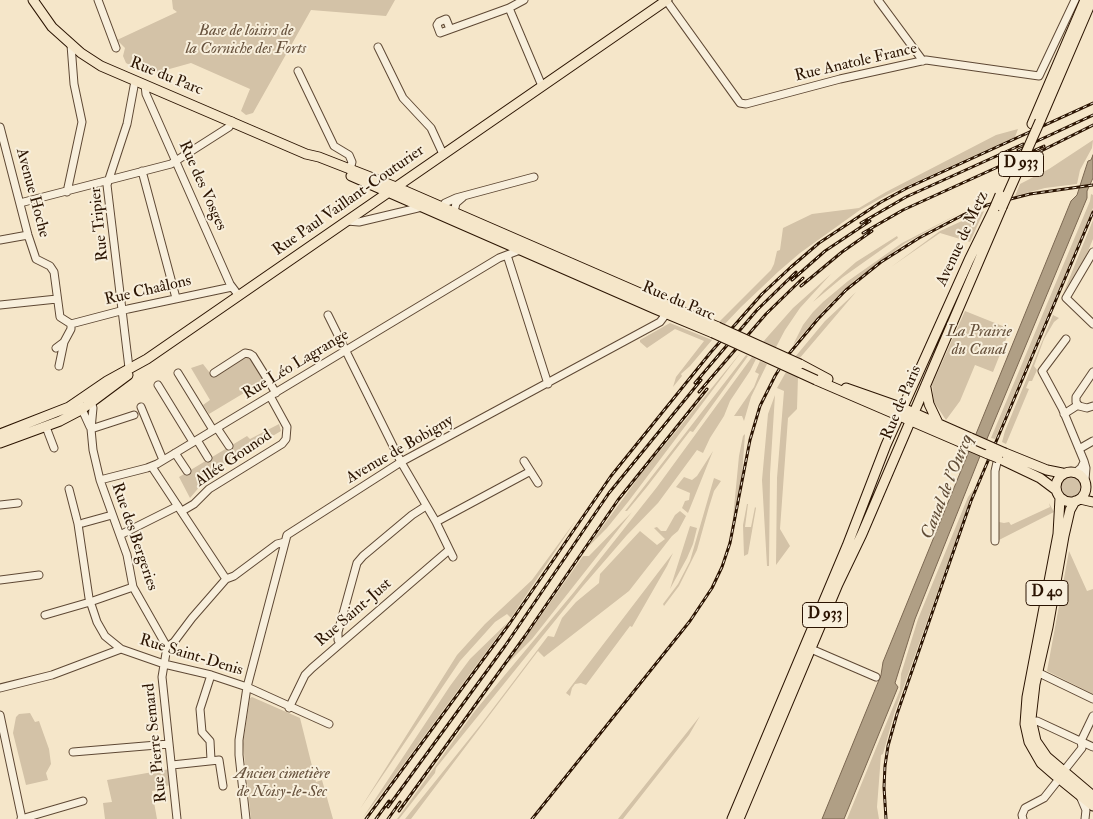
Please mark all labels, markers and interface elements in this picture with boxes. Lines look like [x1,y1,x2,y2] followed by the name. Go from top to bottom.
[186,22,306,60] park label: Base de loisirs de la Corniche des Forts
[793,40,919,86] street label: Rue Anatole France
[127,54,205,100] street label: Rue du Parc
[174,138,230,234] street label: Rue des Vosges
[270,141,428,261] street label: Rue Paul Vaillant-Couturier
[11,146,53,240] street label: Avenue Hoche
[998,152,1044,176] road number: D 933
[87,186,113,262] street label: Rue Tripier
[933,189,993,289] street label: Avenue de Metz
[103,272,193,310] street label: Rue Chaâlons
[639,278,717,326] street label: Rue du Parc
[946,323,1012,361] park label: La Prairie du Canal
[239,326,353,404] street label: Rue Léo Lagrange
[878,363,926,443] street label: Rue de Paris
[343,411,457,489] street label: Avenue de Bobigny
[192,426,276,492] street label: Allée Gounod
[917,431,979,543] water label: Canal de l'Ourcq
[107,480,161,594] street label: Rue des Bergeries
[312,575,396,651] street label: Rue Saint-Just
[1026,580,1068,606] road number: D 40
[802,602,848,628] road number: D 933
[137,631,245,681] street label: Rue Saint-Denis
[140,682,172,804] street label: Rue Pierre Semard
[234,765,330,803] park label: Ancien cimetière de Noisy-le-Sec

